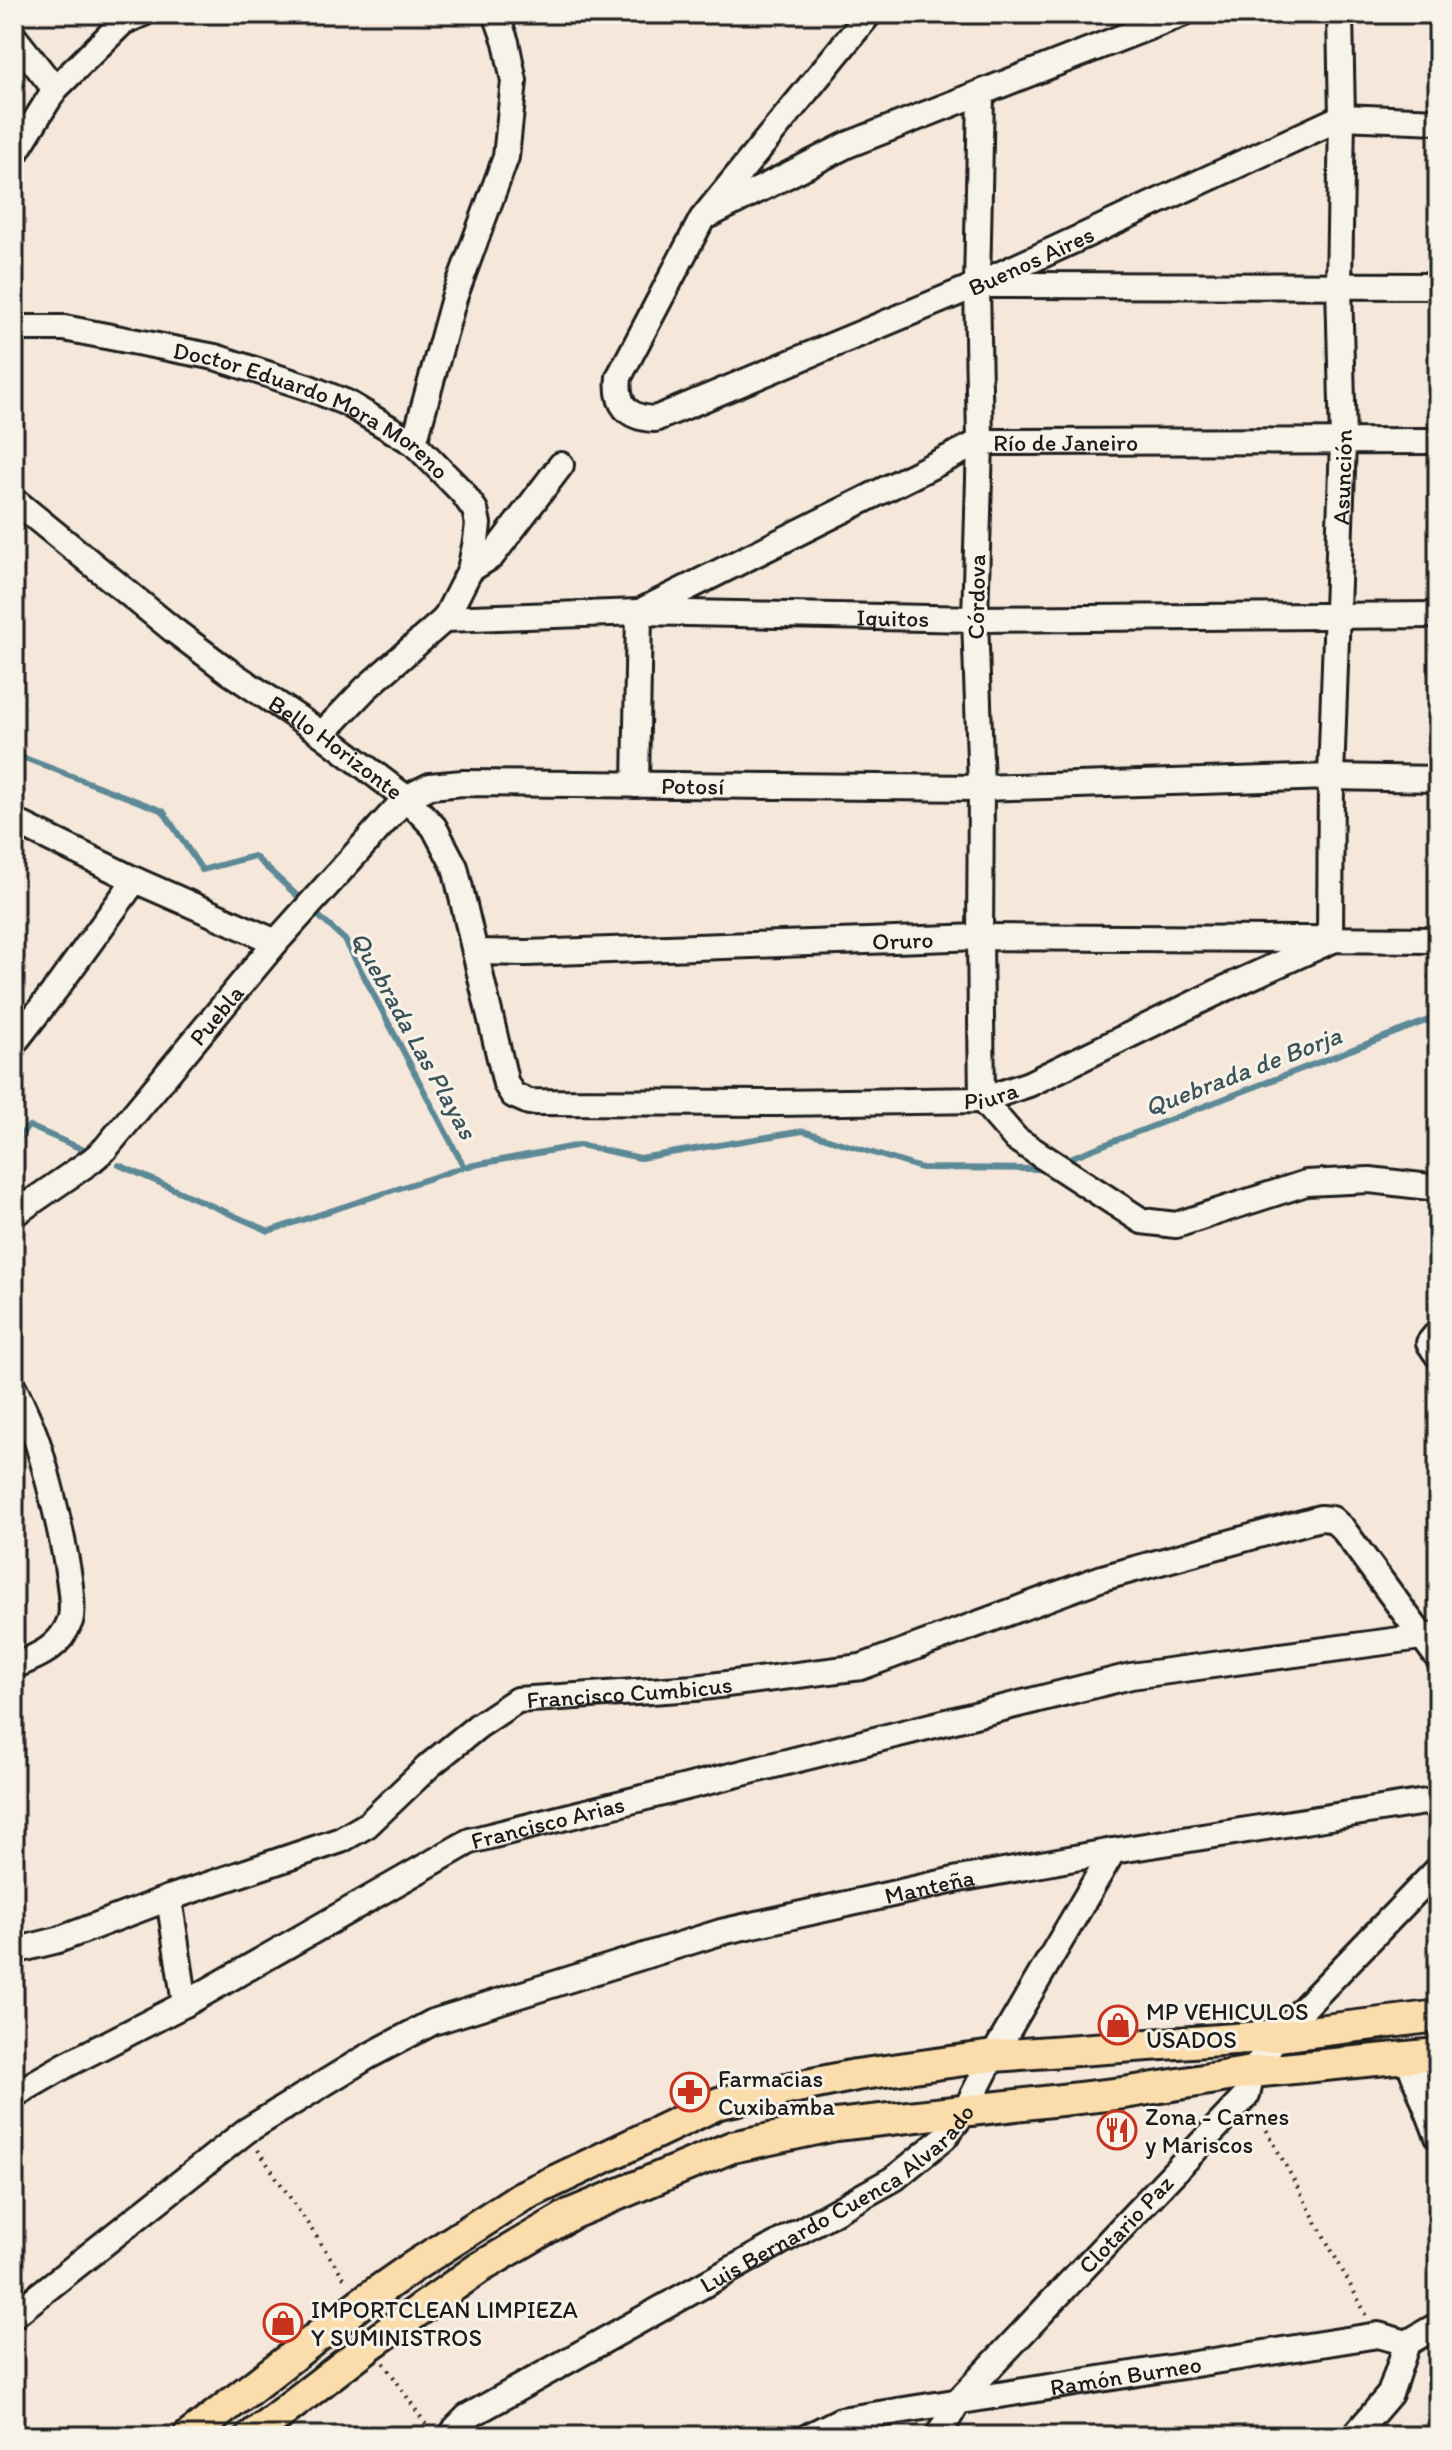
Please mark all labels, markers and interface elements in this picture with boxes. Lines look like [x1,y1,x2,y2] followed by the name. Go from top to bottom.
[964,219,1098,302] street label: Buenos Aires
[171,335,456,485] street label: Doctor Eduardo Mora Moreno
[993,427,1138,456] street label: Río de Janeiro
[1326,429,1358,525] street label: Asunción
[961,554,991,640] street label: Córdova
[856,602,929,633] street label: Iquitos
[263,688,409,805] street label: Bello Horizonte
[661,770,724,800] street label: Potosí
[872,924,934,955] street label: Oruro
[344,926,485,1146] water label: Quebrada Las Playas
[182,978,250,1051] street label: Puebla
[1140,1019,1346,1123] water label: Quebrada de Borja
[964,1074,1022,1115] street label: Piura
[526,1669,734,1714] street label: Francisco Cumbicus
[468,1789,627,1855] street label: Francisco Arias
[882,1862,977,1910] street label: Manteña
[1146,1997,1309,2054] place label: MP VEHICULOS USADOS
[1097,2004,1139,2046] shop icon: MP VEHICULOS USADOS
[718,2064,835,2121] place label: Farmacias Cuxibamba
[669,2071,711,2113] pharmacy icon: Farmacias Cuxibamba
[695,2098,980,2299] street label: Luis Bernardo Cuenca Alvarado
[1145,2102,1289,2159] place label: Zona - Carnes y Mariscos
[1096,2109,1138,2151] restaurant icon: Zona - Carnes y Mariscos
[1072,2168,1179,2279] street label: Clotario Paz
[311,2295,578,2352] place label: IMPORTCLEAN LIMPIEZA Y SUMINISTROS
[262,2302,304,2344] shop icon: IMPORTCLEAN LIMPIEZA Y SUMINISTROS
[1048,2349,1203,2401] street label: Ramón Burneo

